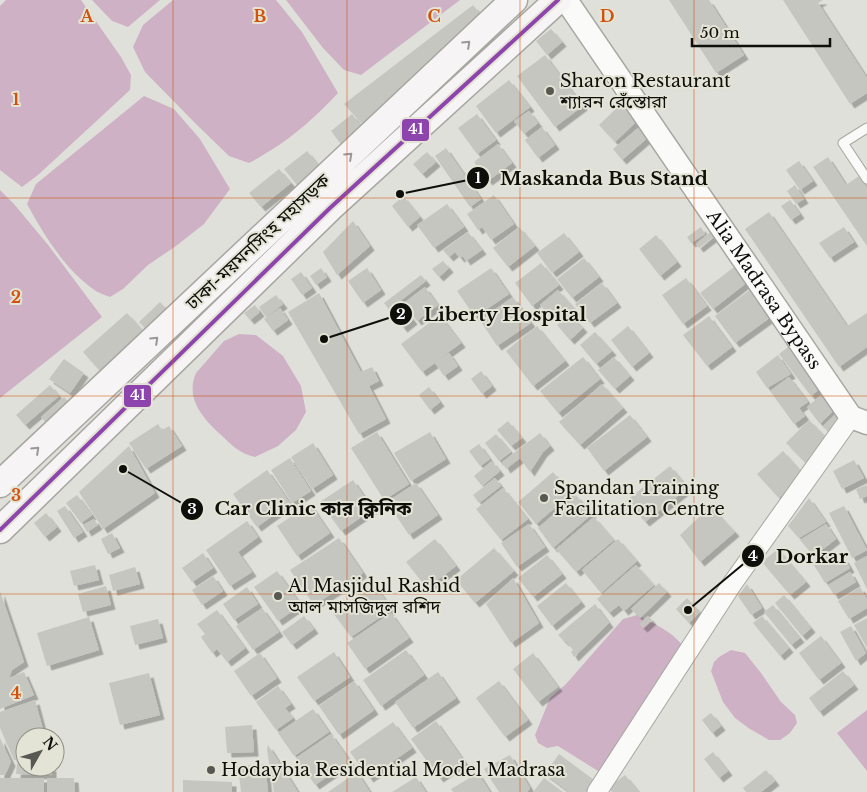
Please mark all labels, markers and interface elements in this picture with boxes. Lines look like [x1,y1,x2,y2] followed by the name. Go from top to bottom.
[80,6,95,26] text: A
[254,6,267,26] text: B
[427,6,441,26] text: C
[600,6,614,26] text: D
[692,15,830,47] scale bar
[700,23,740,42] text: 50 m
[462,41,471,50] one-way arrow
[559,70,731,113] place label: Sharon Restaurant শ্যারন রেঁস্তোরা
[544,85,556,97] marker: Sharon Restaurant শ্যারন রেঁস্তোরা
[13,89,20,109] text: 1
[401,118,430,142] line badge: 41
[408,120,424,138] text: 41
[344,153,353,162] one-way arrow
[465,161,718,195] callout: Maskanda Bus Stand
[500,167,708,190] text: Maskanda Bus Stand
[475,168,482,187] text: 1
[181,169,335,315] street label: ঢাকা-ময়মনসিংহ মহাসড়ক
[701,205,826,374] street label: Alia Madrasa Bypass
[11,287,21,307] text: 2
[389,297,597,331] callout: Liberty Hospital
[424,303,587,326] text: Liberty Hospital
[396,304,406,323] text: 2
[149,336,158,345] one-way arrow
[123,384,152,408] line badge: 41
[130,386,146,404] text: 41
[30,447,39,456] one-way arrow
[554,477,725,520] place label: Spandan Training Facilitation Centre
[11,485,21,505] text: 3
[180,492,422,526] callout: Car Clinic কার ক্লিনিক
[538,492,550,504] marker: Spandan Training Facilitation Centre
[214,497,412,520] text: Car Clinic কার ক্লিনিক
[187,499,197,518] text: 3
[741,539,858,573] callout: Dorkar
[776,545,849,568] text: Dorkar
[748,546,758,565] text: 4
[287,575,461,618] place label: Al Masjidul Rashid আল মাসজিদুল রশিদ
[272,590,284,602] marker: Al Masjidul Rashid আল মাসজিদুল রশিদ
[11,683,21,703] text: 4
[15,727,65,777] north arrow
[39,733,61,755] text: N
[221,759,565,781] place label: Hodaybia Residential Model Madrasa
[205,764,217,776] marker: Hodaybia Residential Model Madrasa

